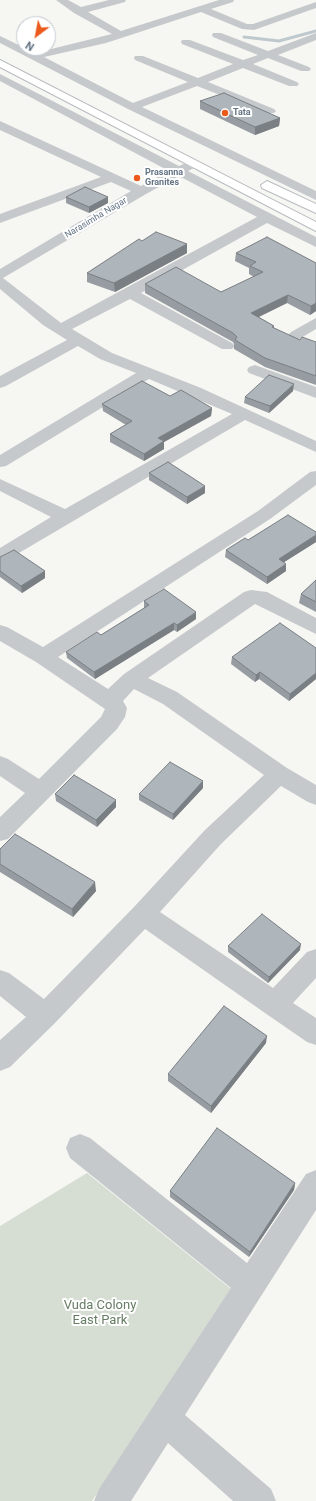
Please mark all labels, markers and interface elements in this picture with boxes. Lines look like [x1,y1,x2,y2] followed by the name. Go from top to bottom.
[16,16,56,56] north arrow
[23,38,37,53] text: N
[220,108,230,118] marker: Tata
[233,108,251,118] place label: Tata
[145,168,183,189] place label: Prasanna Granites
[132,173,142,183] marker: Prasanna Granites
[63,195,129,241] street label: Narasimha Nagar
[64,1298,136,1329] park label: Vuda Colony East Park

